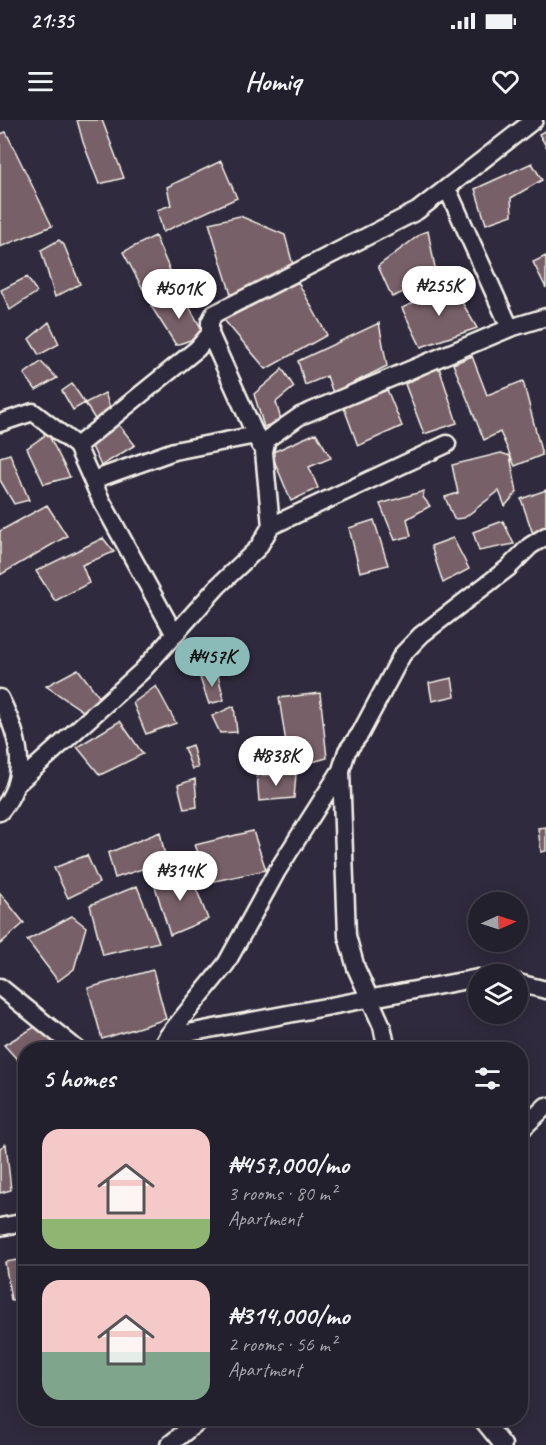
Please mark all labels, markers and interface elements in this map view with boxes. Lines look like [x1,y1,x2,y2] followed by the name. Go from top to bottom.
[30,7,74,35] text: 21:35
[245,64,301,98] text: Homiq
[24,65,57,98] icon: menu
[489,65,522,98] icon: heart
[397,266,481,317] pin: ₦255K
[137,269,221,320] pin: ₦501K
[416,273,462,298] text: ₦255K
[156,276,202,301] text: ₦501K
[170,637,254,688] pin: ₦457K
[189,644,235,669] text: ₦457K
[234,736,318,787] pin: ₦838K
[252,743,300,768] text: ₦838K
[138,851,222,902] pin: ₦314K
[156,858,204,883] text: ₦314K
[468,892,528,952] north arrow
[468,892,528,1024] map controls
[468,964,528,1024] button: layers
[42,1062,115,1095] text: 5 homes
[471,1062,504,1095] icon: filters
[228,1148,349,1181] text: ₦457,000/mo
[90,1153,162,1225] icon: home
[228,1181,336,1206] text: 3 rooms · 80 m²
[228,1206,301,1231] text: Apartment
[228,1299,350,1332] text: ₦314,000/mo
[90,1304,162,1376] icon: home
[228,1332,336,1357] text: 2 rooms · 56 m²
[228,1357,301,1382] text: Apartment

